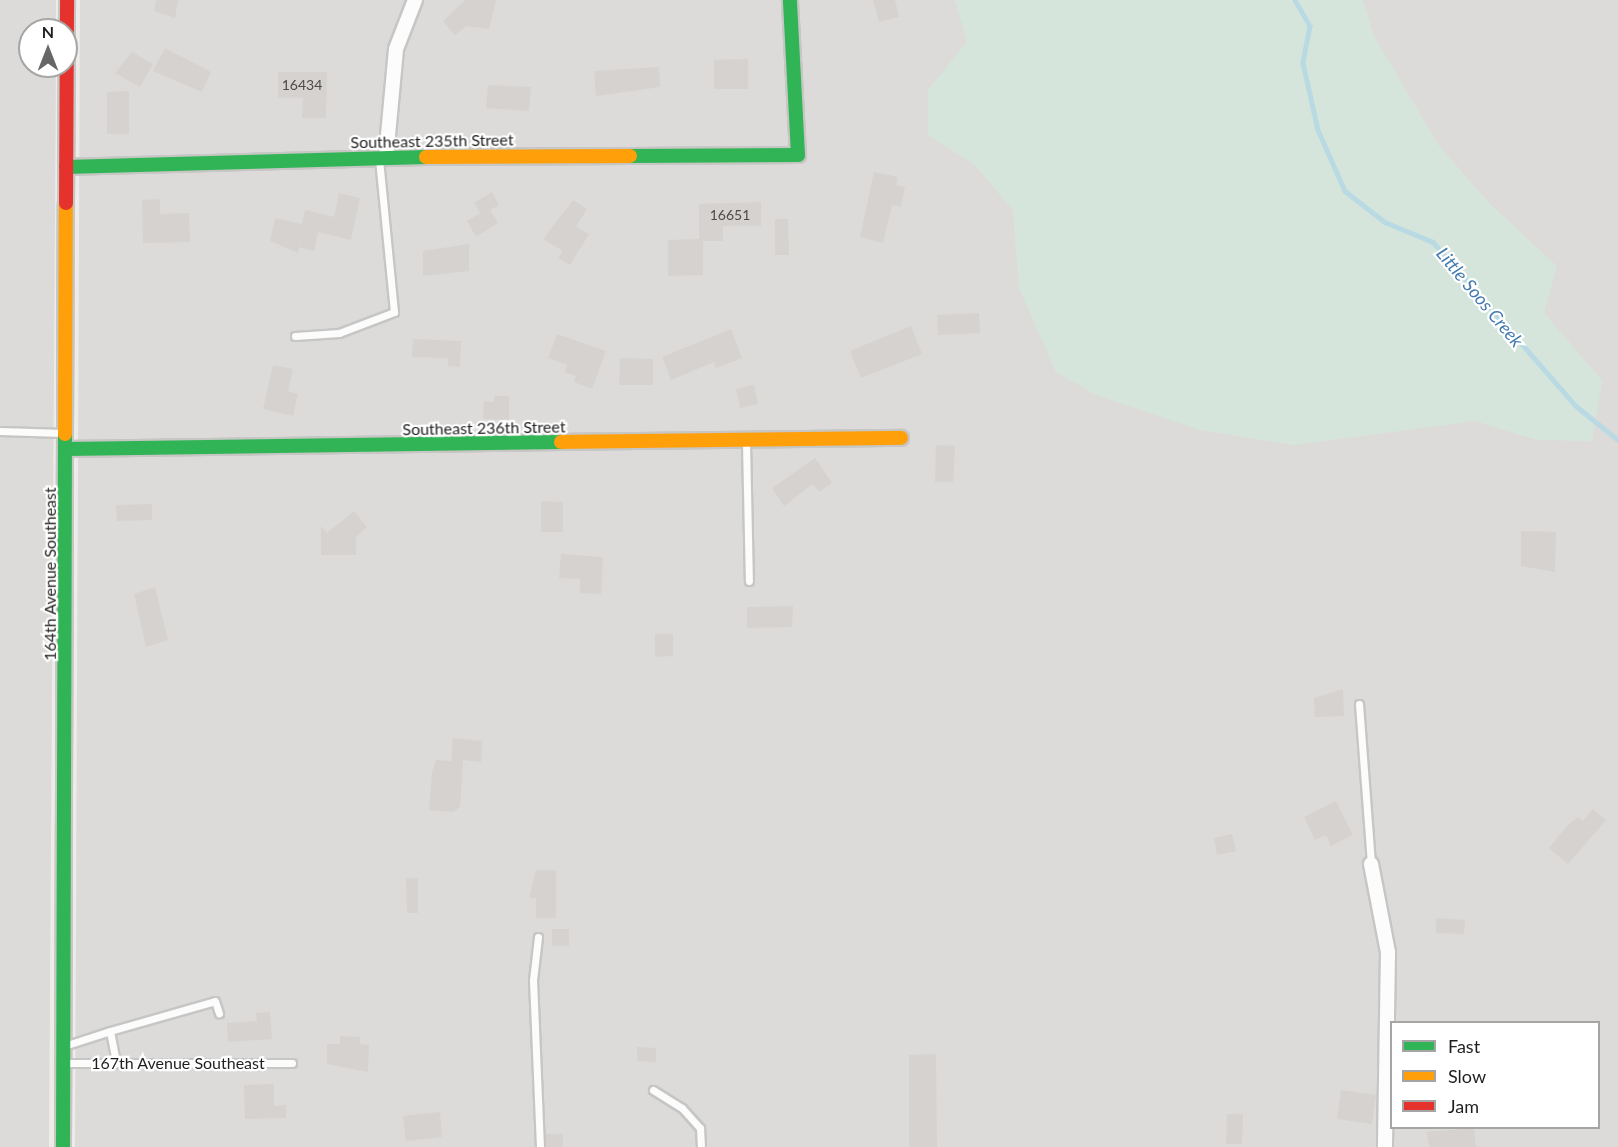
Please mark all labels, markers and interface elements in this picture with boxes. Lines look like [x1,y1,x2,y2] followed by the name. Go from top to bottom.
[18,18,78,78] north arrow
[42,22,54,41] text: N
[282,77,322,93] house number: 16434
[350,130,514,152] street label: Southeast 235th Street
[710,207,750,223] house number: 16651
[1432,243,1528,351] water label: Little Soos Creek
[402,417,566,439] street label: Southeast 236th Street
[40,487,60,661] street label: 164th Avenue Southeast
[1390,1021,1600,1129] legend
[1448,1035,1480,1057] text: Fast
[91,1053,265,1073] street label: 167th Avenue Southeast
[1448,1065,1486,1087] text: Slow
[1448,1095,1479,1117] text: Jam

